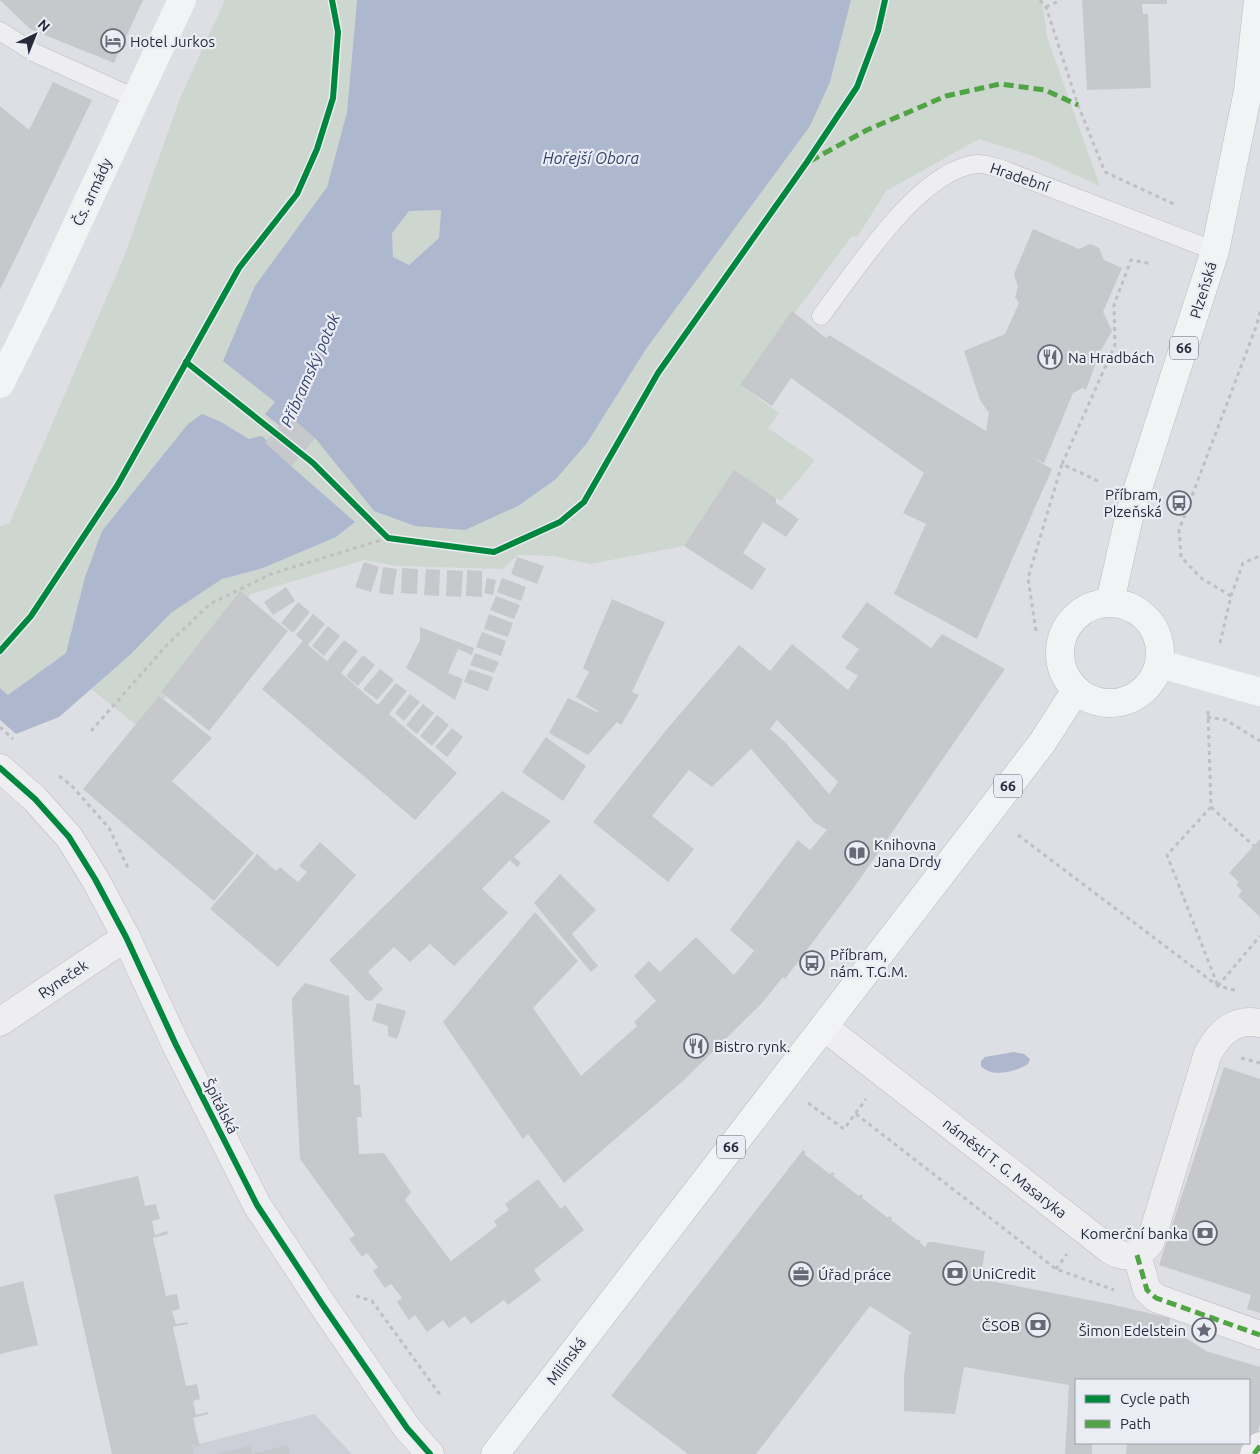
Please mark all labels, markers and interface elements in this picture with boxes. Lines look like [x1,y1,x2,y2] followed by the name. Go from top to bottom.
[10,10,60,60] north arrow
[35,16,53,35] text: N
[100,28,126,54] hotel icon: Hotel Jurkos
[130,33,215,50] place label: Hotel Jurkos
[543,149,639,167] water label: Hořejší Obora
[69,155,115,229] street label: Čs. armády
[988,159,1052,195] street label: Hradební
[1186,260,1220,320] street label: Plzeňská
[277,310,343,430] water label: Příbramský potok
[1170,336,1198,359] road number: 66
[1037,344,1063,370] restaurant icon: Na Hradbách
[1068,349,1155,366] place label: Na Hradbách
[1104,486,1162,520] place label: Příbram, Plzeňská
[1166,490,1192,516] bus stop icon: Příbram, Plzeňská
[994,774,1022,798] road number: 66
[874,836,941,870] place label: Knihovna Jana Drdy
[844,840,870,866] library icon: Knihovna Jana Drdy
[830,946,908,980] place label: Příbram, nám. T.G.M.
[799,950,825,976] bus stop icon: Příbram, nám. T.G.M.
[35,956,91,1002] street label: Ryneček
[683,1033,709,1059] restaurant icon: Bistro rynk.
[714,1038,791,1055] place label: Bistro rynk.
[200,1076,242,1136] street label: Špitálská
[940,1114,1070,1222] street label: náměstí T. G. Masaryka
[717,1136,745,1158] road number: 66
[1192,1220,1218,1246] bank icon: Komerční banka
[1080,1225,1188,1242] place label: Komerční banka
[942,1260,968,1286] bank icon: UniCredit
[788,1261,814,1287] office icon: Úřad práce
[972,1265,1036,1282] place label: UniCredit
[818,1266,891,1283] place label: Úřad práce
[1025,1312,1051,1338] bank icon: ČSOB
[982,1317,1020,1334] place label: ČSOB
[1191,1317,1217,1343] place icon: Šimon Edelstein
[1079,1322,1186,1339] place label: Šimon Edelstein
[543,1334,589,1388] street label: Milínská
[1075,1379,1250,1444] legend
[1120,1390,1190,1407] text: Cycle path
[1120,1415,1151,1432] text: Path

